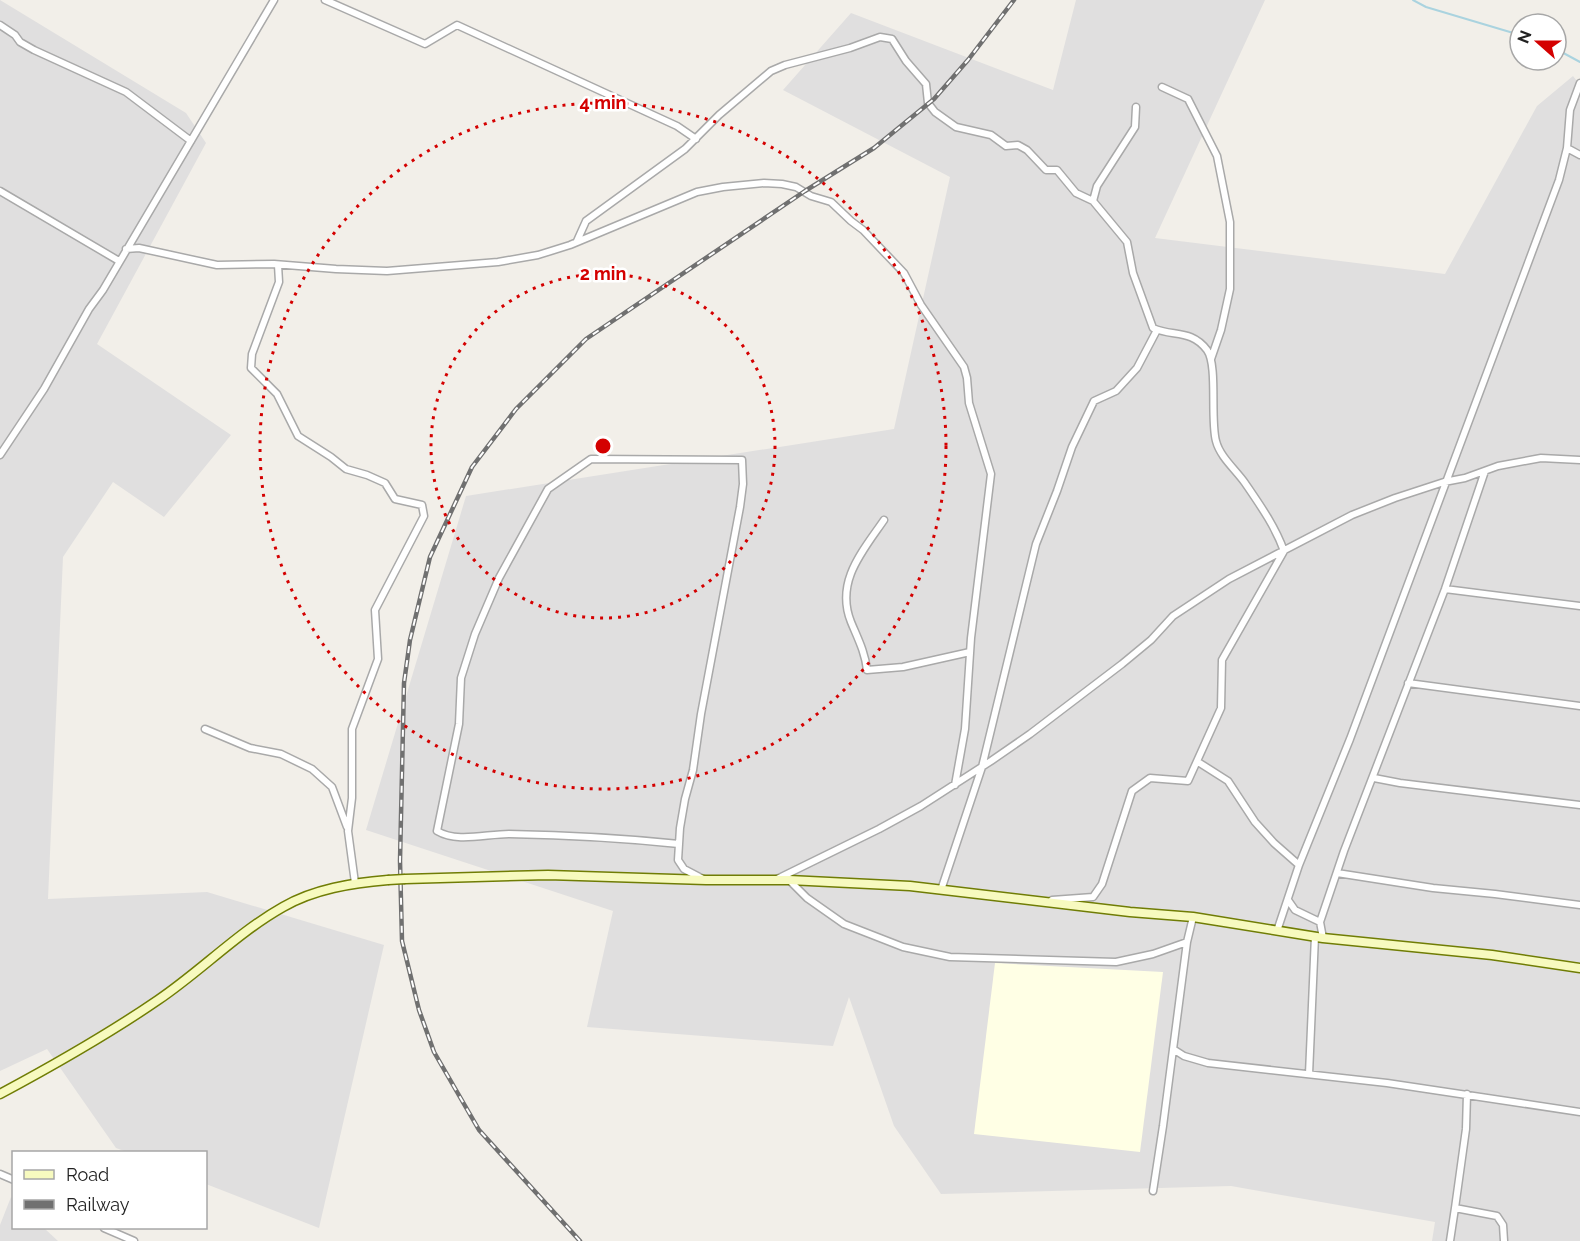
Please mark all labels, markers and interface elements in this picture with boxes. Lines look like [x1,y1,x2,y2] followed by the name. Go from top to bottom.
[1508,12,1568,72] north arrow
[1513,28,1536,46] text: N
[580,92,626,113] text: 4 min
[580,263,626,284] text: 2 min
[593,436,613,456] centre of rings
[12,1151,207,1229] legend
[66,1164,109,1185] text: Road
[66,1194,130,1215] text: Railway

